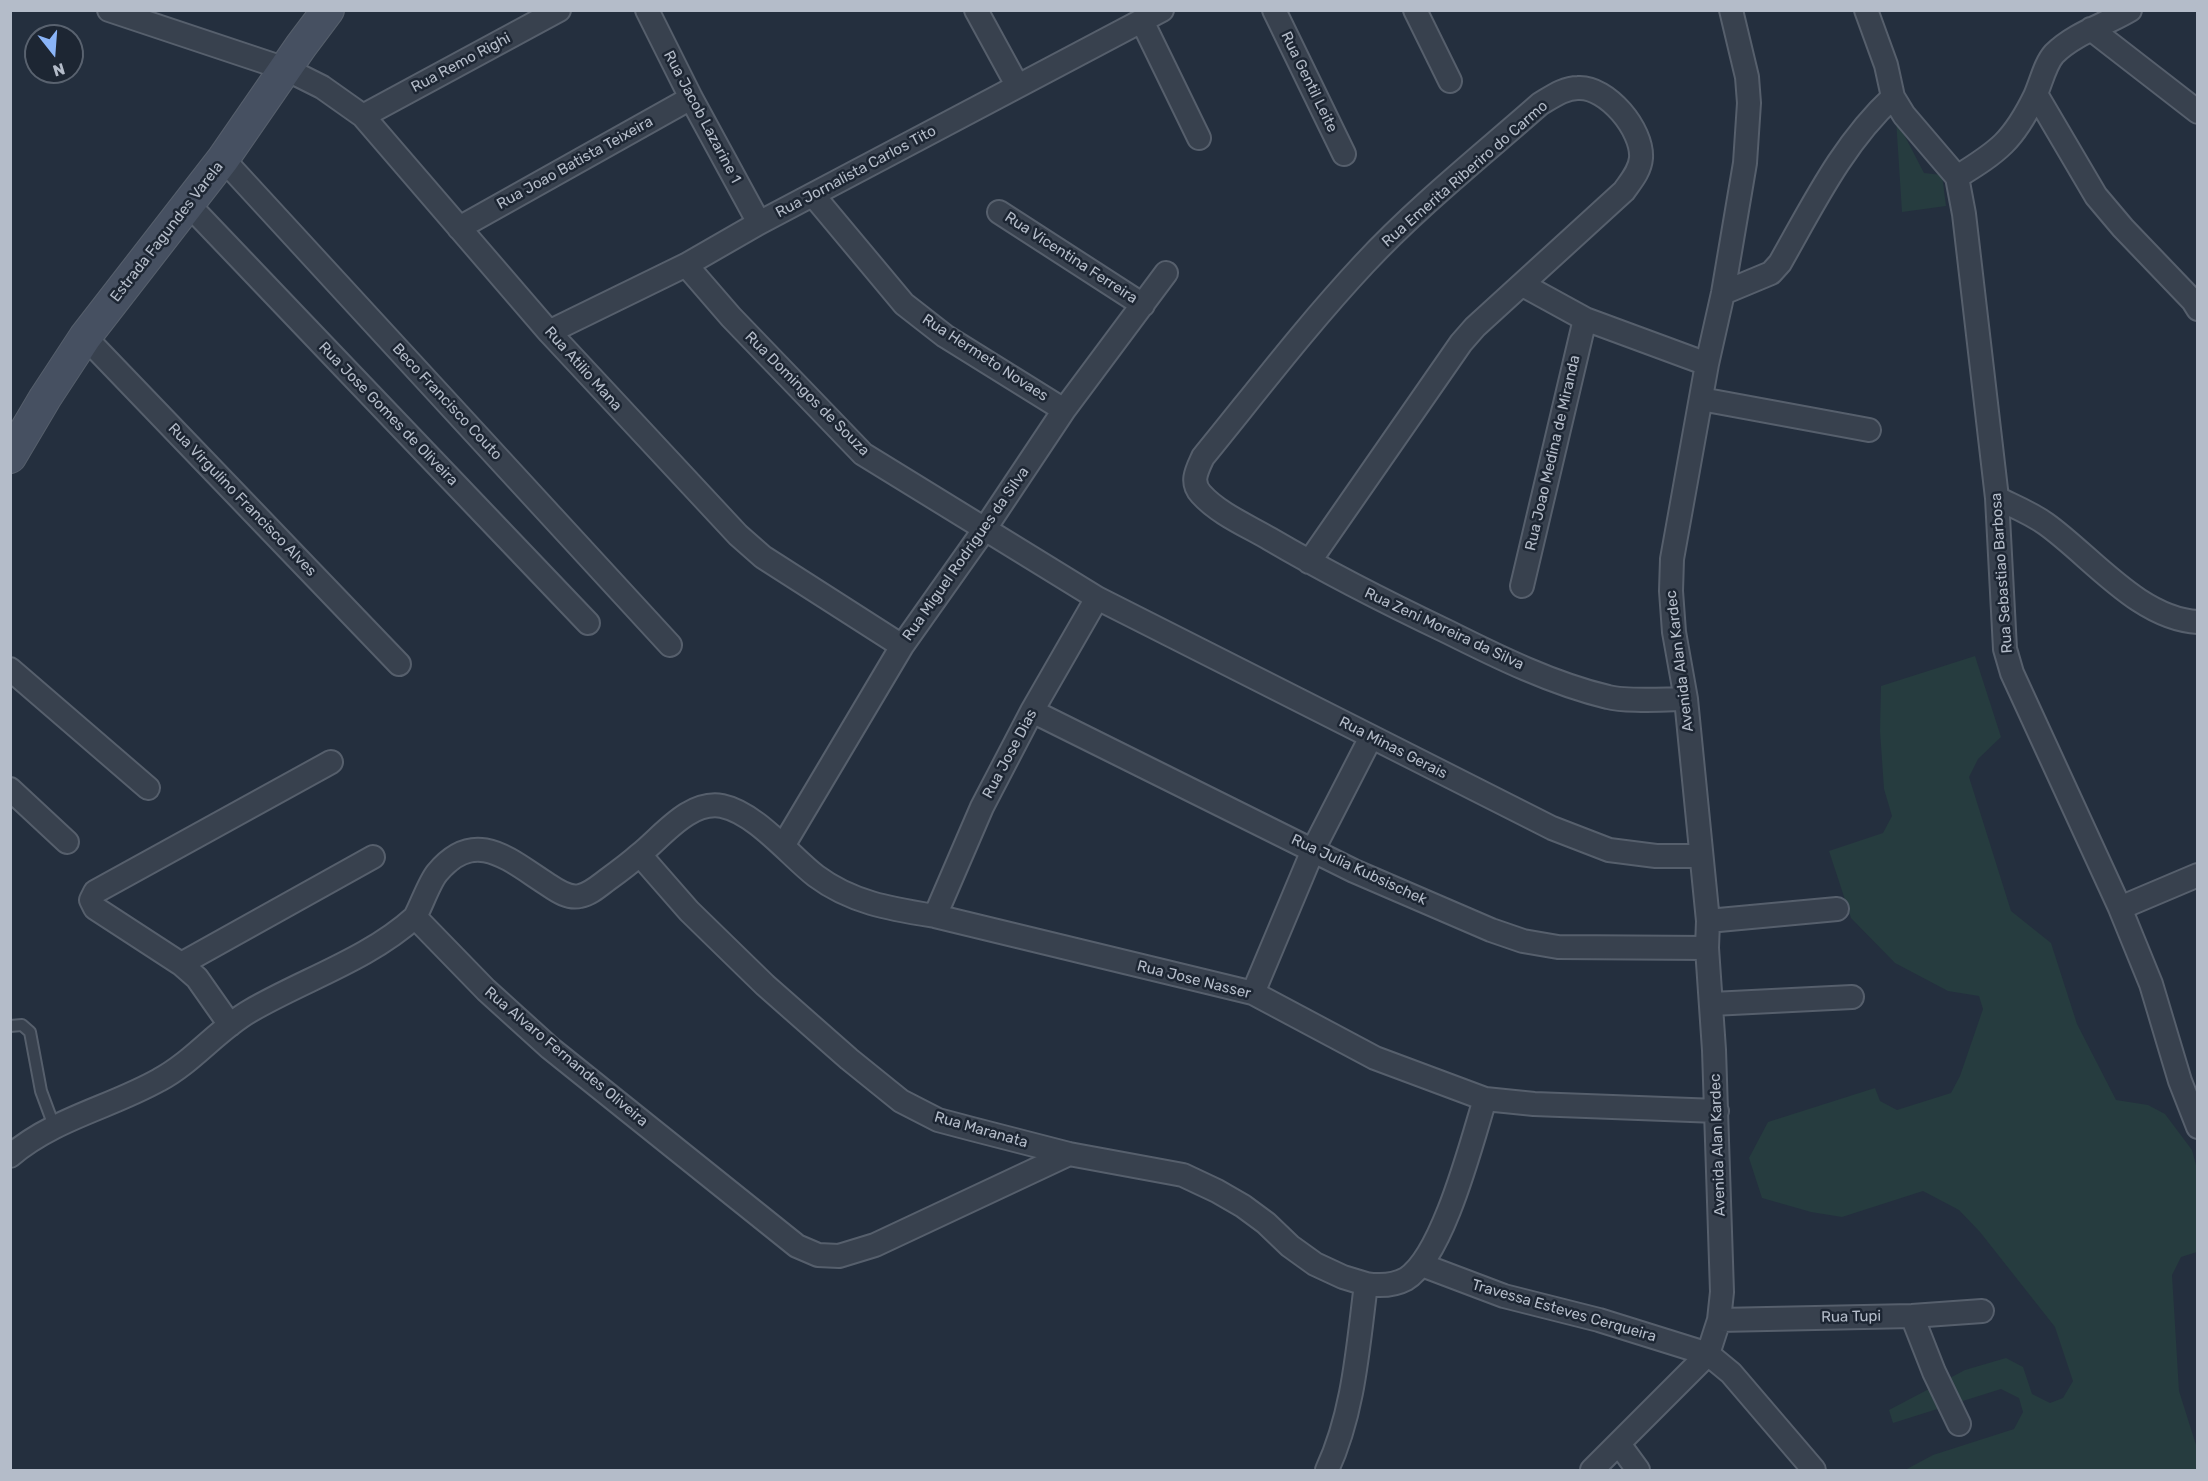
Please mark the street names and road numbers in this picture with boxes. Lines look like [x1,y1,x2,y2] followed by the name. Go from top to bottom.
[408,29,514,97] street label: Rua Remo Righi
[1277,29,1341,135] street label: Rua Gentil Leite
[659,48,745,186] street label: Rua Jacob Lazarine 1
[1378,97,1552,251] street label: Rua Emerita Riberiro do Carmo
[494,113,656,213] street label: Rua Joao Batista Teixeira
[773,122,939,222] street label: Rua Jornalista Carlos Tito
[107,158,227,306] street label: Estrada Fagundes Varela
[1001,208,1141,308] street label: Rua Vicentina Ferreira
[919,311,1051,405] street label: Rua Hermeto Novaes
[540,323,626,415] street label: Rua Atilio Mana
[741,328,873,460] street label: Rua Domingos de Souza
[315,338,461,490] street label: Rua Jose Gomes de Oliveira
[388,340,506,464] street label: Beco Francisco Couto
[1522,353,1584,553] street label: Rua Joao Medina de Miranda
[164,420,320,580] street label: Rua Virgulino Francisco Alves
[899,464,1033,644] street label: Rua Miguel Rodrigues da Silva
[1987,492,2017,654] street label: Rua Sebastiao Barbosa
[1361,584,1527,674] street label: Rua Zeni Moreira da Silva
[1662,589,1698,733] street label: Avenida Alan Kardec
[979,706,1041,802] street label: Rua Jose Dias
[1336,713,1450,783] street label: Rua Minas Gerais
[1288,831,1430,909] street label: Rua Julia Kubsischek
[1135,957,1253,1003] street label: Rua Jose Nasser
[481,983,651,1131] street label: Rua Alvaro Fernandes Oliveira
[1707,1073,1729,1217] street label: Avenida Alan Kardec
[932,1108,1030,1152] street label: Rua Maranata
[1470,1276,1658,1346] street label: Travessa Esteves Cerqueira
[1821,1307,1881,1327] street label: Rua Tupi

